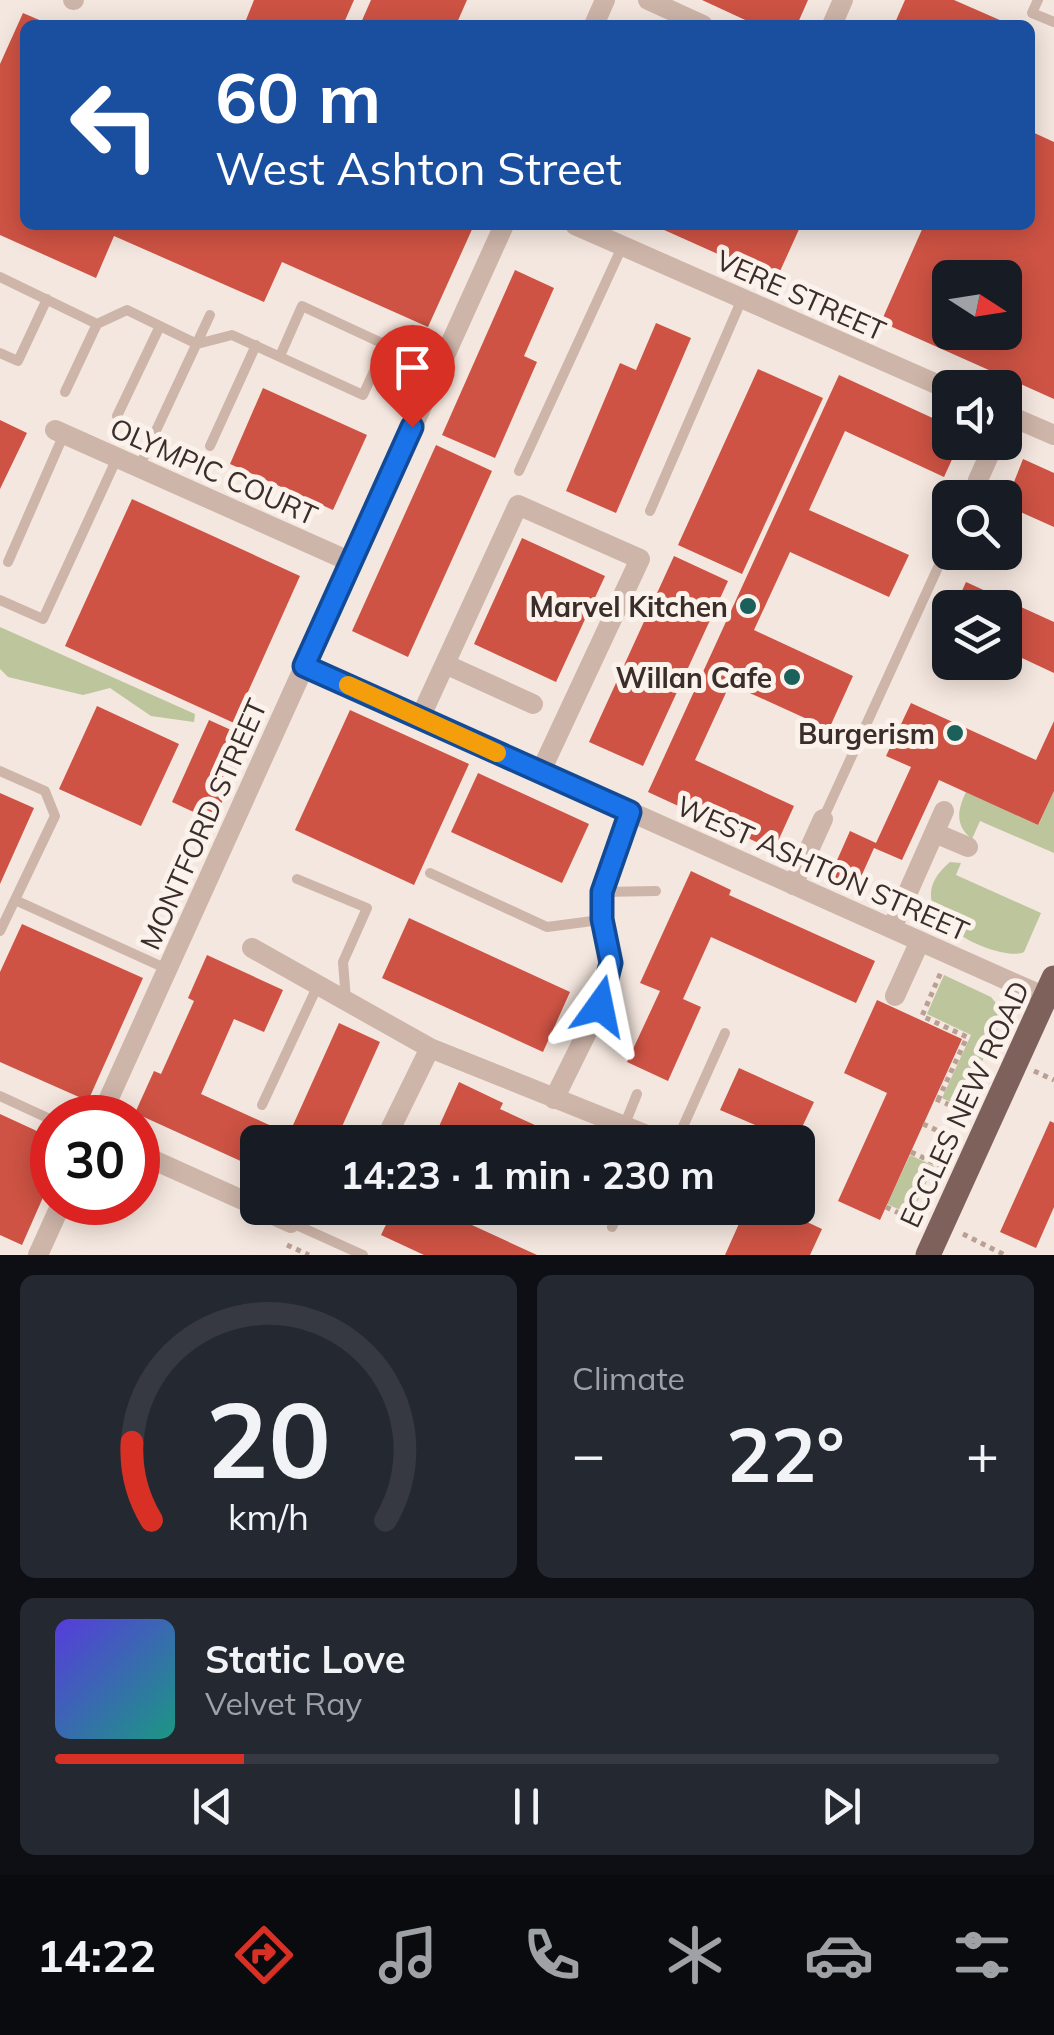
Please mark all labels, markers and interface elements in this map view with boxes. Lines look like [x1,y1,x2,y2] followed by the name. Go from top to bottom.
[215,53,381,141] text: 60 m
[50,60,180,190] icon: left
[215,140,622,196] text: West Ashton Street
[711,242,891,348] street label: VERE STREET
[932,260,1022,350] north arrow
[932,260,1022,680] map controls
[370,325,455,428] pin
[385,340,440,395] icon: arrive
[932,370,1022,460] button: sound
[105,410,323,532] street label: OLYMPIC COURT
[932,480,1022,570] button: search
[530,589,728,624] place label: Marvel Kitchen
[932,590,1022,680] button: layers
[737,595,759,617] marker: Marvel Kitchen
[615,660,772,695] place label: Willan Cafe
[781,666,803,688] marker: Willan Cafe
[132,693,274,955] street label: MONTFORD STREET
[798,716,935,751] place label: Burgerism
[944,722,966,744] marker: Burgerism
[671,788,975,948] street label: WEST ASHTON STREET
[548,954,652,1058] position arrow
[892,975,1036,1233] street label: ECCLES NEW ROAD
[30,1095,160,1225] speed limit sign: 30
[340,1151,715,1199] text: 14:23 · 1 min · 230 m
[572,1358,685,1398] text: Climate
[206,1373,331,1504] text: 20
[726,1407,845,1501] text: 22°
[572,1419,605,1488] text: −
[966,1419,999,1488] text: +
[228,1494,309,1539] text: km/h
[205,1635,406,1683] text: Static Love
[205,1683,362,1723] text: Velvet Ray
[185,1779,240,1834] icon: previous
[499,1779,554,1834] icon: pause
[814,1779,869,1834] icon: next
[229,1920,299,1990] icon: directions
[373,1920,443,1990] icon: music
[517,1920,587,1990] icon: phone
[660,1920,730,1990] icon: climate
[804,1920,874,1990] icon: car
[947,1920,1017,1990] icon: filters
[37,1927,156,1983] text: 14:22

